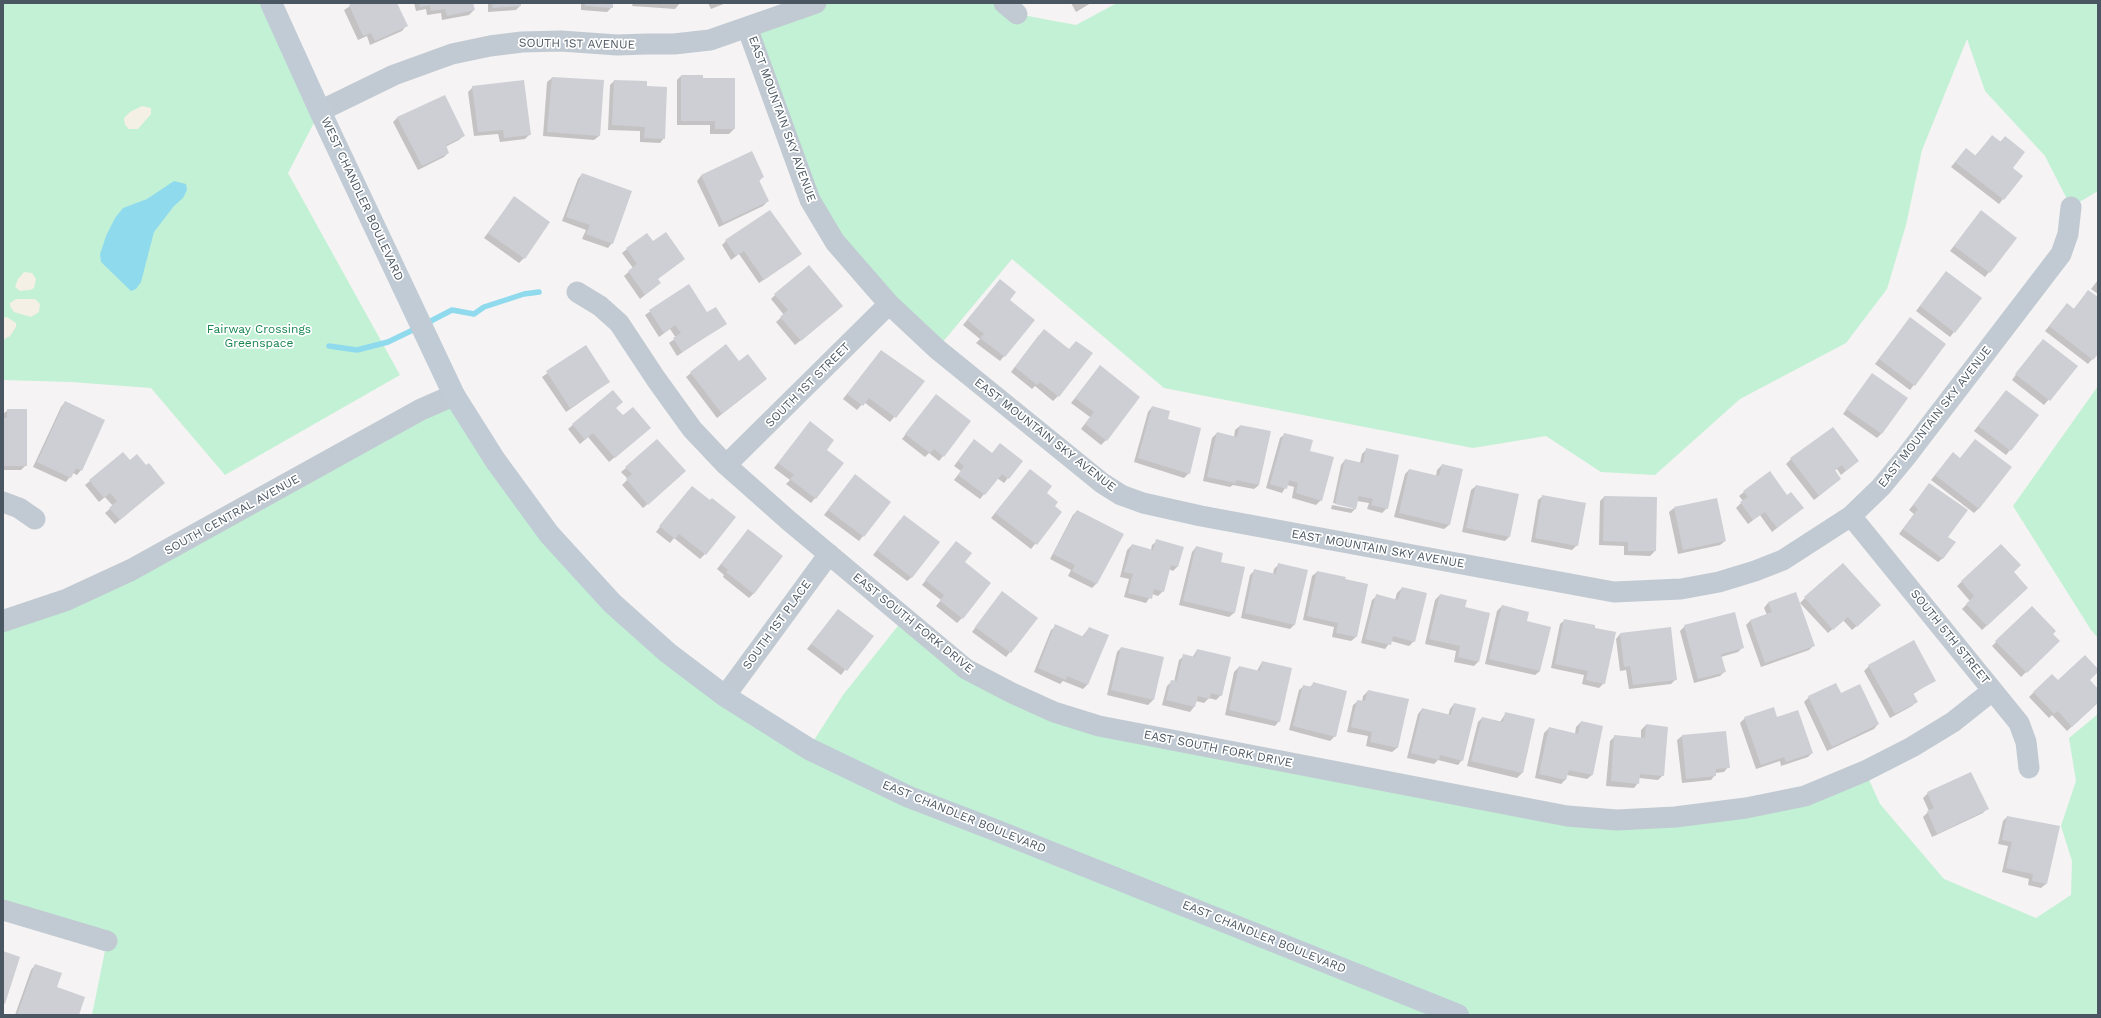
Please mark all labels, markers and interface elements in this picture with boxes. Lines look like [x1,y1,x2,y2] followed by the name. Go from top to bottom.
[745,34,819,204] street label: EAST MOUNTAIN SKY AVENUE
[519,36,635,52] street label: SOUTH 1ST AVENUE
[318,115,406,283] street label: WEST CHANDLER BOULEVARD
[207,322,311,350] park label: Fairway Crossings Greenspace
[763,340,853,430] street label: SOUTH 1ST STREET
[1875,343,1995,491] street label: EAST MOUNTAIN SKY AVENUE
[971,375,1119,495] street label: EAST MOUNTAIN SKY AVENUE
[162,472,302,558] street label: SOUTH CENTRAL AVENUE
[1290,527,1466,571] street label: EAST MOUNTAIN SKY AVENUE
[850,570,976,676] street label: EAST SOUTH FORK DRIVE
[740,578,814,672] street label: SOUTH 1ST PLACE
[1907,587,1993,687] street label: SOUTH 5TH STREET
[1142,728,1294,770] street label: EAST SOUTH FORK DRIVE
[880,778,1048,856] street label: EAST CHANDLER BOULEVARD
[1180,898,1348,976] street label: EAST CHANDLER BOULEVARD

